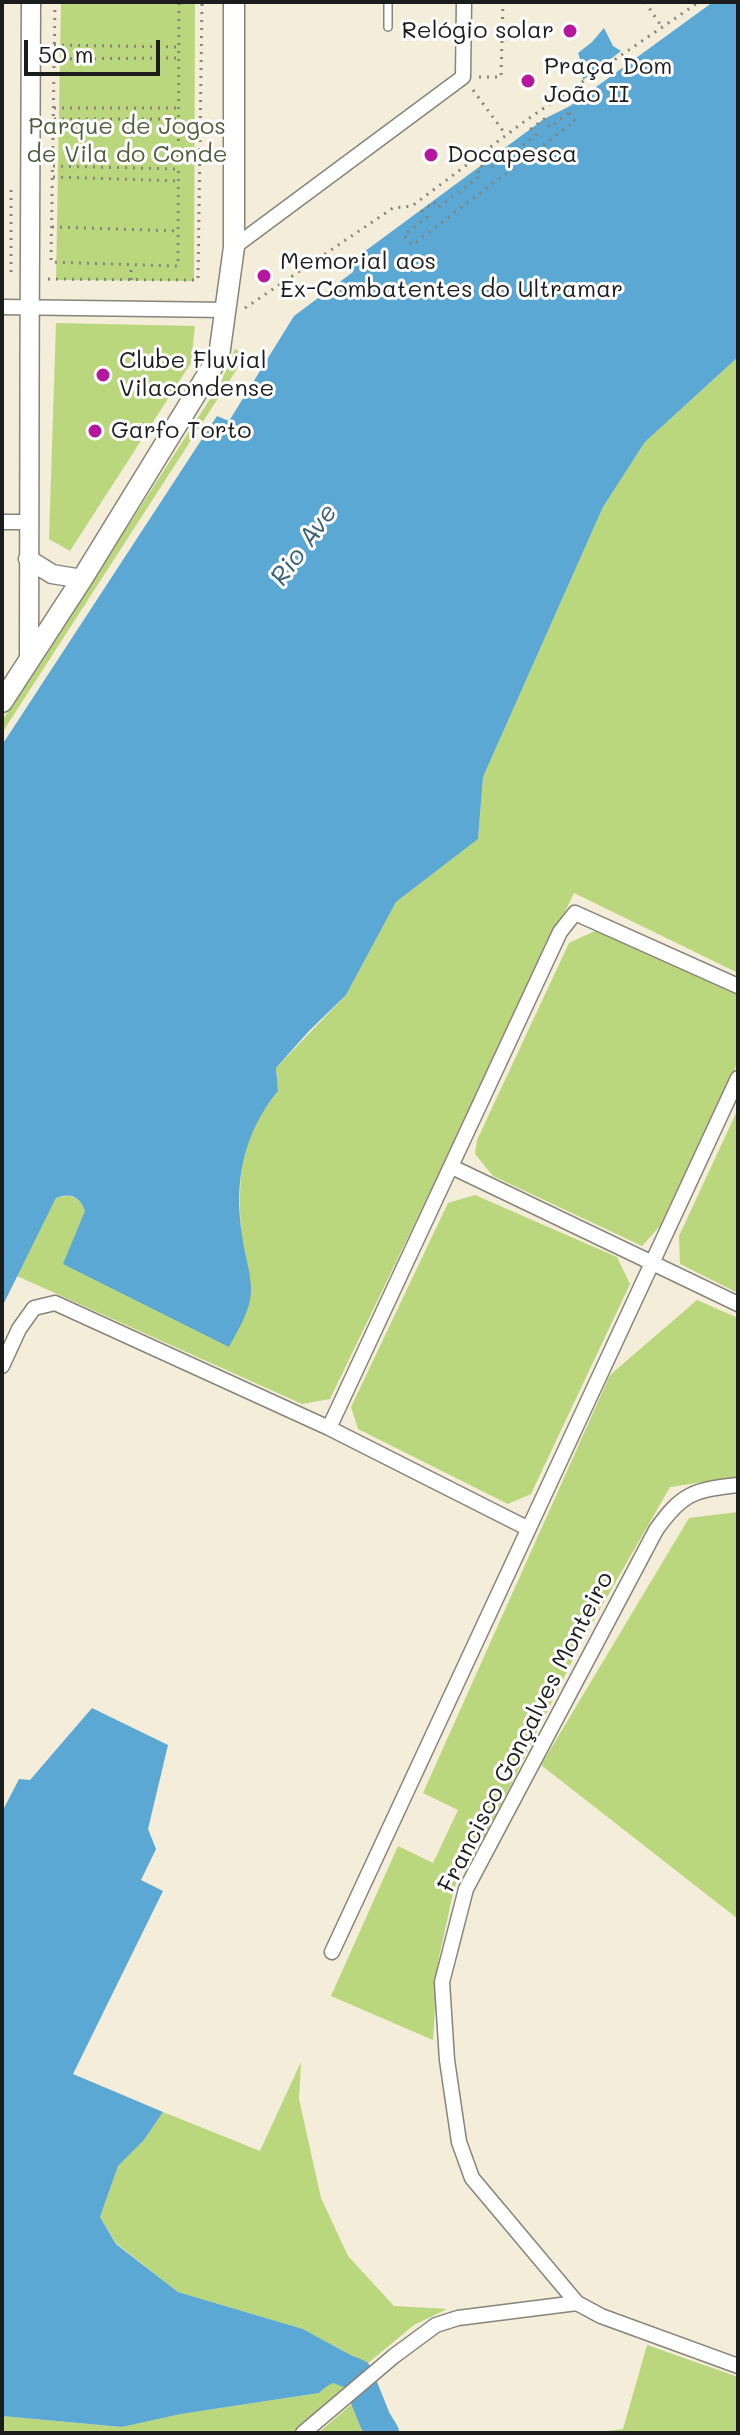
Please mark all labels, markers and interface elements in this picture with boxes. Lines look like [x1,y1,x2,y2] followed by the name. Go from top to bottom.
[401,17,554,45] place label: Relógio solar
[561,22,579,40] marker: Relógio solar
[28,24,164,74] scale bar
[38,38,94,69] text: 50 m
[544,53,672,109] place label: Praça Dom João II
[519,72,537,90] marker: Praça Dom João II
[26,113,228,169] park label: Parque de Jogos de Vila do Conde
[447,141,577,169] place label: Docapesca
[422,146,440,164] marker: Docapesca
[280,248,623,304] place label: Memorial aos Ex-Combatentes do Ultramar
[255,267,273,285] marker: Memorial aos Ex-Combatentes do Ultramar
[119,347,274,403] place label: Clube Fluvial Vilacondense
[94,366,112,384] marker: Clube Fluvial Vilacondense
[111,417,251,445] place label: Garfo Torto
[86,422,104,440] marker: Garfo Torto
[264,498,344,592] water label: Rio Ave
[432,1567,620,1897] street label: Francisco Gonçalves Monteiro

